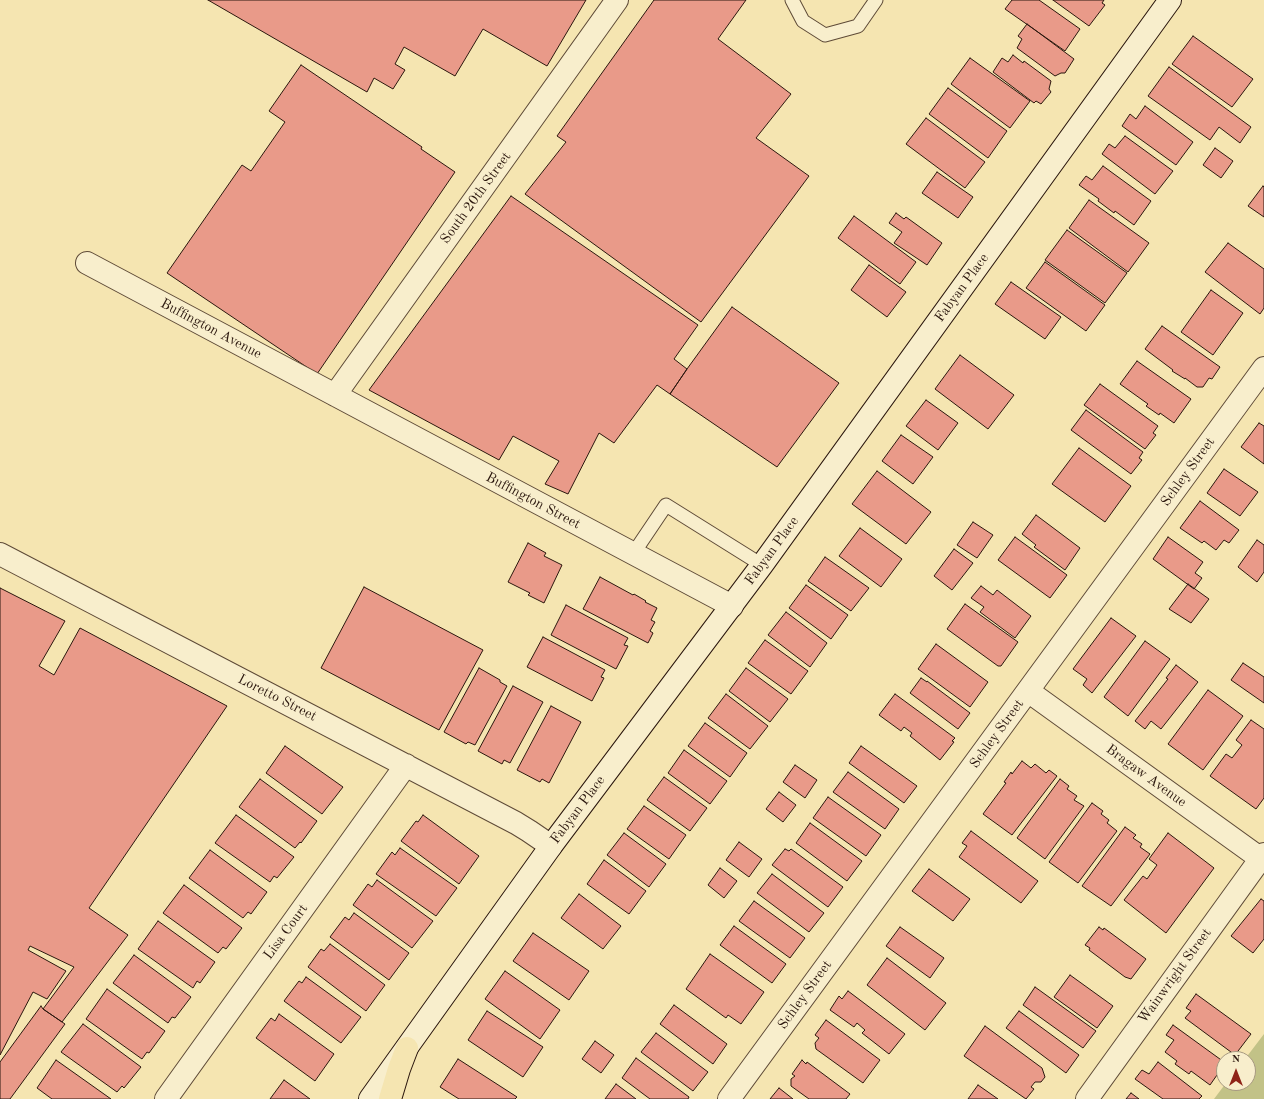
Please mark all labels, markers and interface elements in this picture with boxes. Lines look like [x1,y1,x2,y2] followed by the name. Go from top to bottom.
[437,149,515,247] street label: South 20th Street
[931,250,993,326] street label: Fabyan Place
[158,295,264,363] street label: Buffington Avenue
[1157,434,1219,510] street label: Schley Street
[483,469,583,533] street label: Buffington Street
[741,513,803,589] street label: Fabyan Place
[235,671,319,725] street label: Loretto Street
[966,696,1028,772] street label: Schley Street
[1102,741,1190,811] street label: Bragaw Avenue
[547,773,609,847] street label: Fabyan Place
[260,901,312,963] street label: Lisa Court
[1135,925,1215,1027] street label: Wainwright Street
[774,957,836,1033] street label: Schley Street
[1216,1051,1256,1091] north arrow
[1232,1054,1240,1065] text: N

